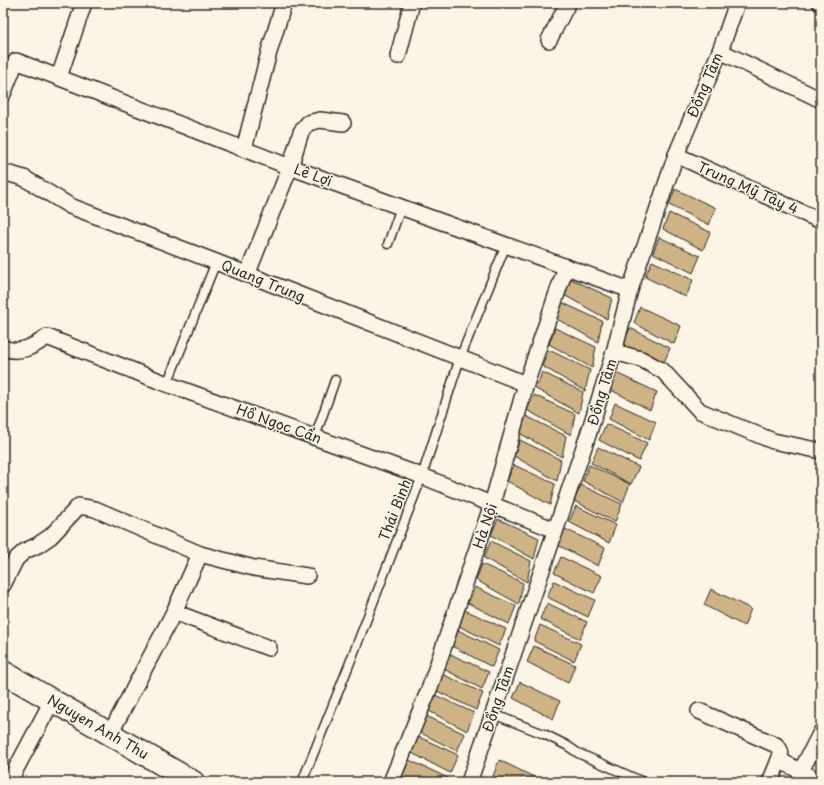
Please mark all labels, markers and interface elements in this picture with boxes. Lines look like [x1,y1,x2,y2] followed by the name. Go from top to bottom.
[681,49,728,121] street label: Đồng Tâm
[695,156,802,219] street label: Trung Mỹ Tây 4
[291,158,335,191] street label: Lê Lợi
[218,254,308,307] street label: Quang Trung
[581,356,622,428] street label: Đồng Tâm
[234,398,325,449] street label: Hồ Ngọc Cẩn
[373,476,416,544] street label: Thái Bình
[467,500,502,551] street label: Hà Nội
[476,663,519,735] street label: Đồng Tâm
[44,689,153,764] street label: Nguyen Anh Thu

